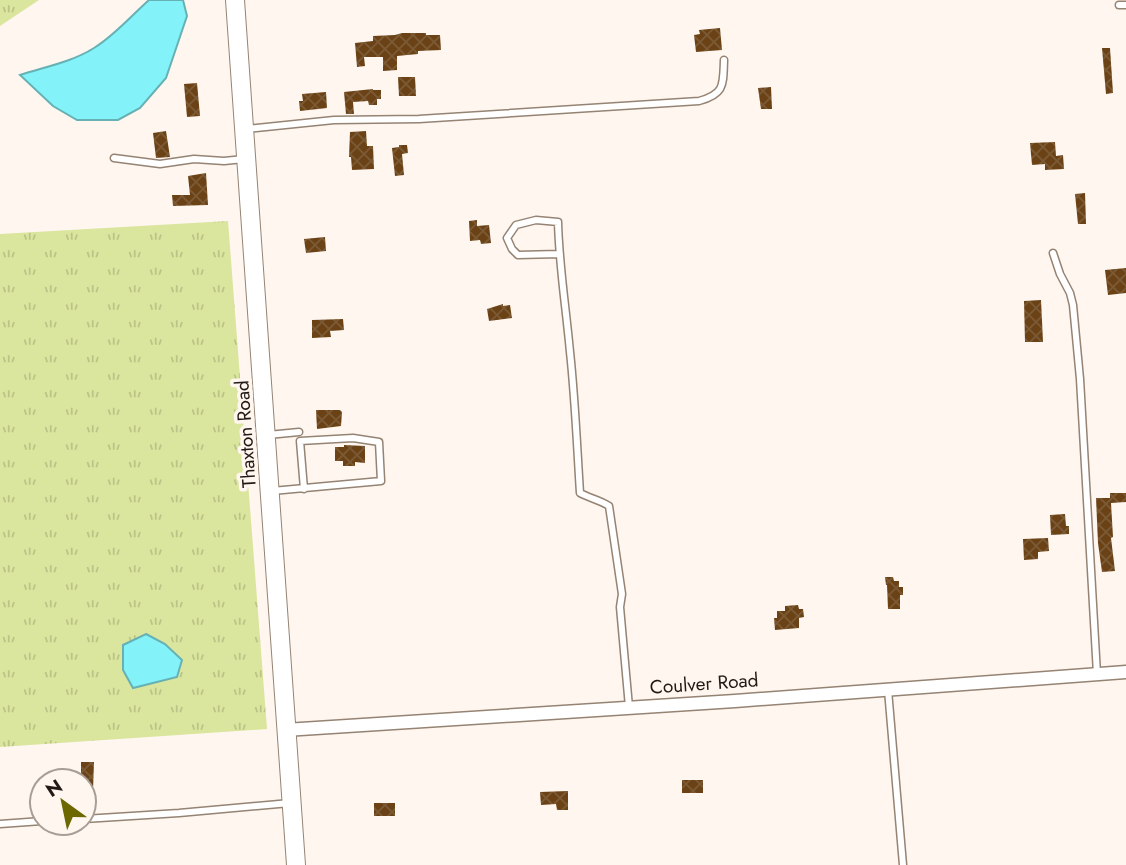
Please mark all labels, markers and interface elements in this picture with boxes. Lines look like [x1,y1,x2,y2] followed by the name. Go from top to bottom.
[228,379,263,489] street label: Thaxton Road
[649,666,759,701] street label: Coulver Road
[28,767,98,837] north arrow
[40,773,68,804] text: N

